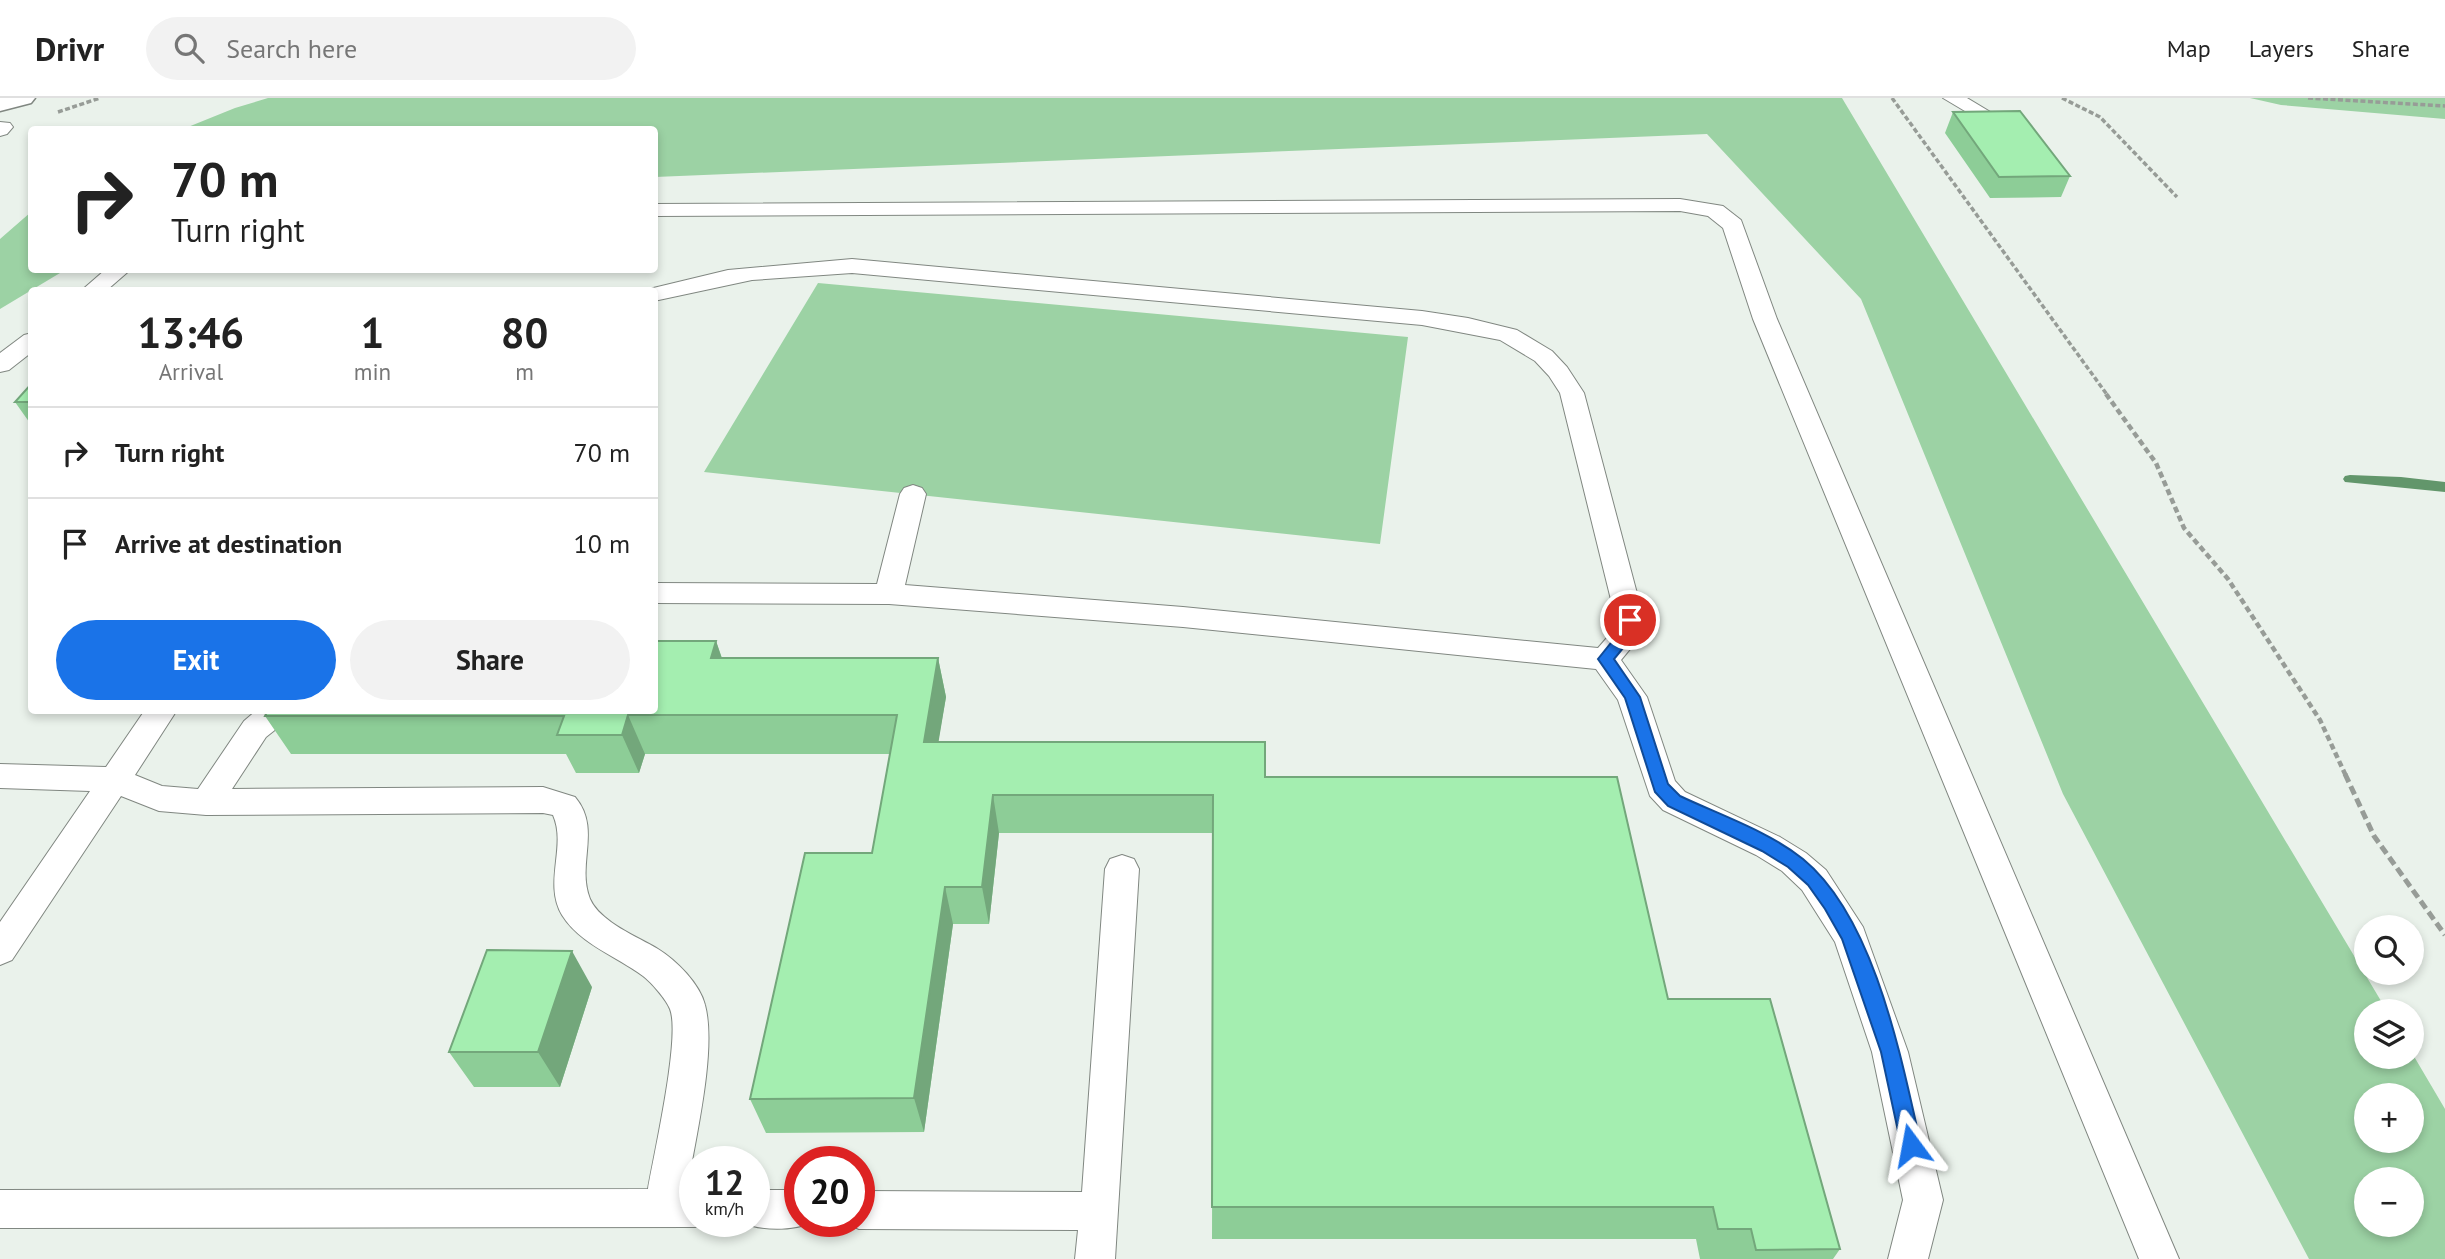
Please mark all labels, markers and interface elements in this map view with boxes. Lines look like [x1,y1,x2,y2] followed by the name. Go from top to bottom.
[146,17,636,80] search box
[35,27,104,70] text: Drivr
[170,29,208,67] icon: search
[226,32,357,65] text: Search here
[2167,33,2211,64] text: Map
[2249,33,2314,64] text: Layers
[2352,33,2410,64] text: Share
[171,147,278,211] text: 70 m
[56,154,147,245] icon: right
[171,209,305,251] text: Turn right
[138,305,244,360] text: 13:46
[361,305,384,360] text: 1
[501,305,548,360] text: 80
[159,357,223,386] text: Arrival
[354,357,391,386] text: min
[515,357,534,386] text: m
[56,434,94,472] icon: right
[115,436,224,469] text: Turn right
[574,436,630,469] text: 70 m
[56,525,94,563] icon: arrive
[115,527,342,560] text: Arrive at destination
[574,527,630,560] text: 10 m
[1600,590,1660,650] pin
[1611,601,1649,639] icon: arrive
[56,620,336,700] button: Exit
[350,620,630,700] button: Share
[2354,915,2424,1237] map controls
[2354,915,2424,985] button: search
[2354,999,2424,1069] button: layers
[2354,1083,2424,1153] button: +
[1874,1108,1948,1182] position arrow
[784,1146,875,1237] speed limit sign: 20
[705,1159,744,1205] text: 12
[2354,1167,2424,1237] button: −
[705,1197,744,1220] text: km/h

